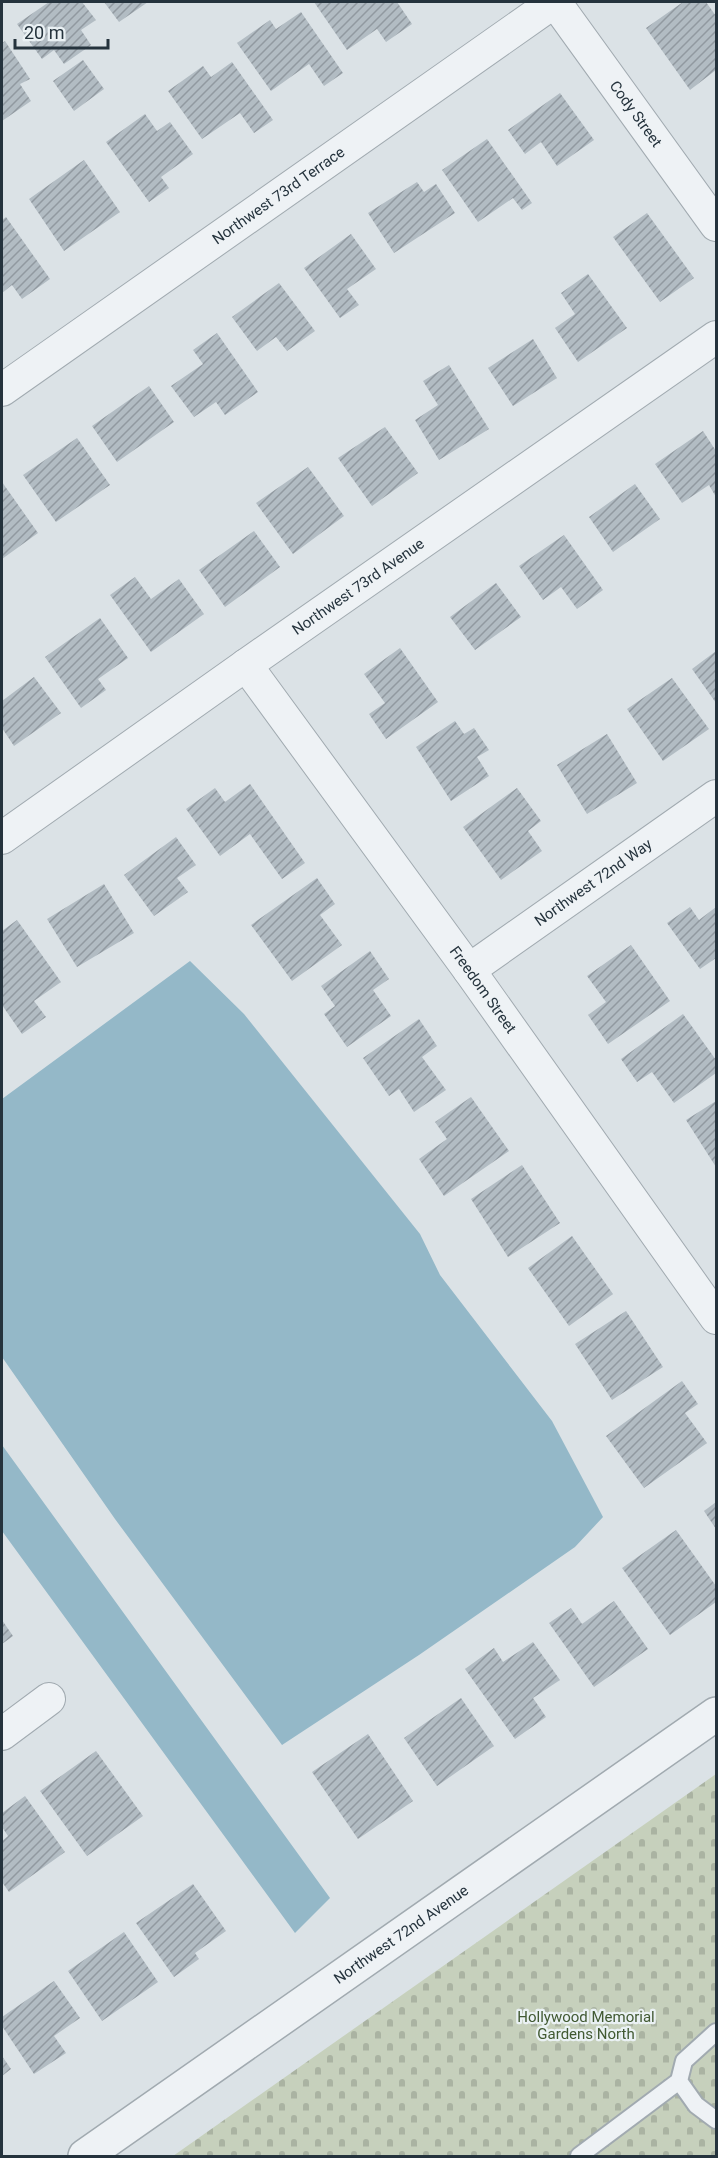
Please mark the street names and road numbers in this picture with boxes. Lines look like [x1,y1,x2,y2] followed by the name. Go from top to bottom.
[606,77,666,151] street label: Cody Street
[209,143,348,248] street label: Northwest 73rd Terrace
[289,534,428,639] street label: Northwest 73rd Avenue
[531,835,655,930] street label: Northwest 72nd Way
[446,943,520,1037] street label: Freedom Street
[330,1881,472,1988] street label: Northwest 72nd Avenue

